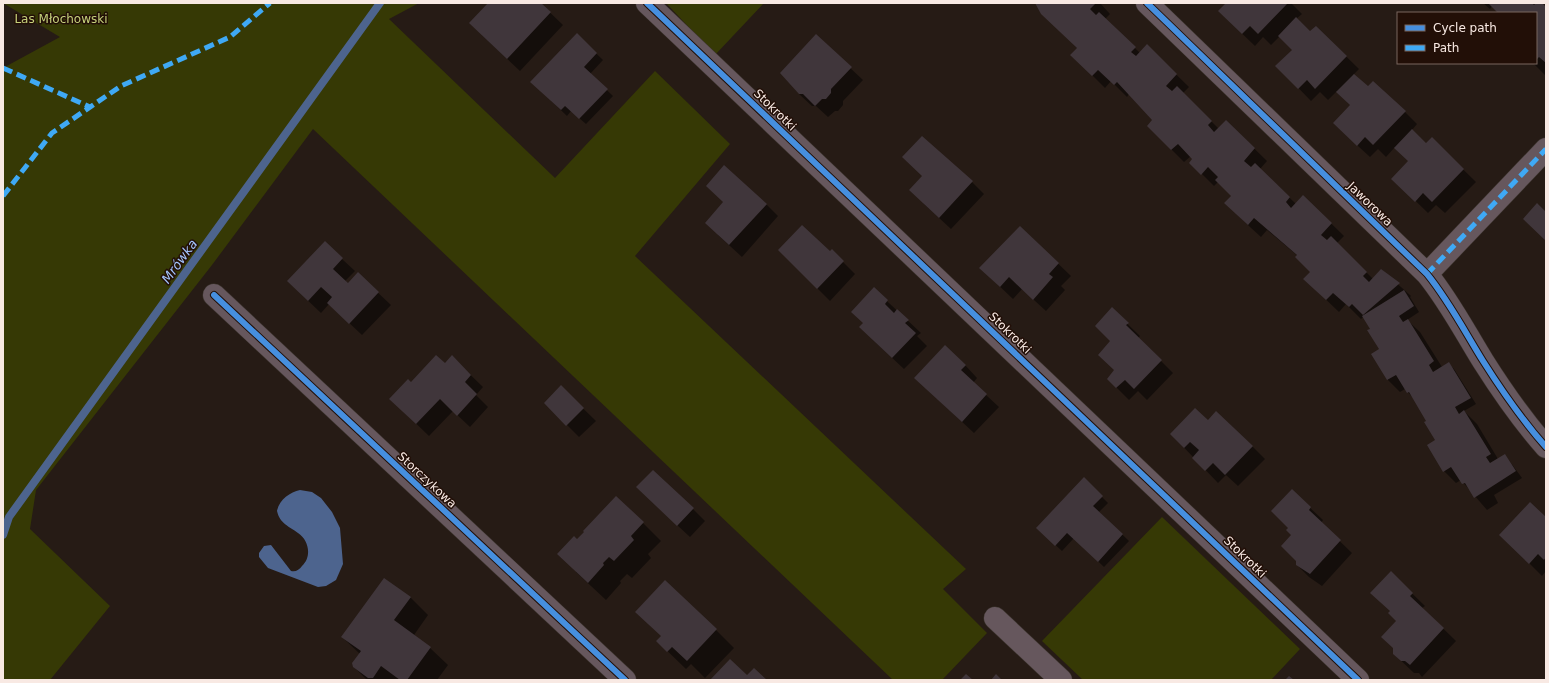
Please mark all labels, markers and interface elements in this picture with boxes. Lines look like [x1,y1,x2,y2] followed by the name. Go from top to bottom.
[14,12,108,26] park label: Las Młochowski
[1397,12,1537,64] legend
[1433,21,1497,35] text: Cycle path
[1433,41,1459,55] text: Path
[751,86,799,134] street label: Stokrotki
[1344,178,1395,229] street label: Jaworowa
[158,236,200,286] water label: Mrówka
[986,309,1034,357] street label: Stokrotki
[395,449,459,511] street label: Storczykowa
[1221,533,1269,581] street label: Stokrotki

